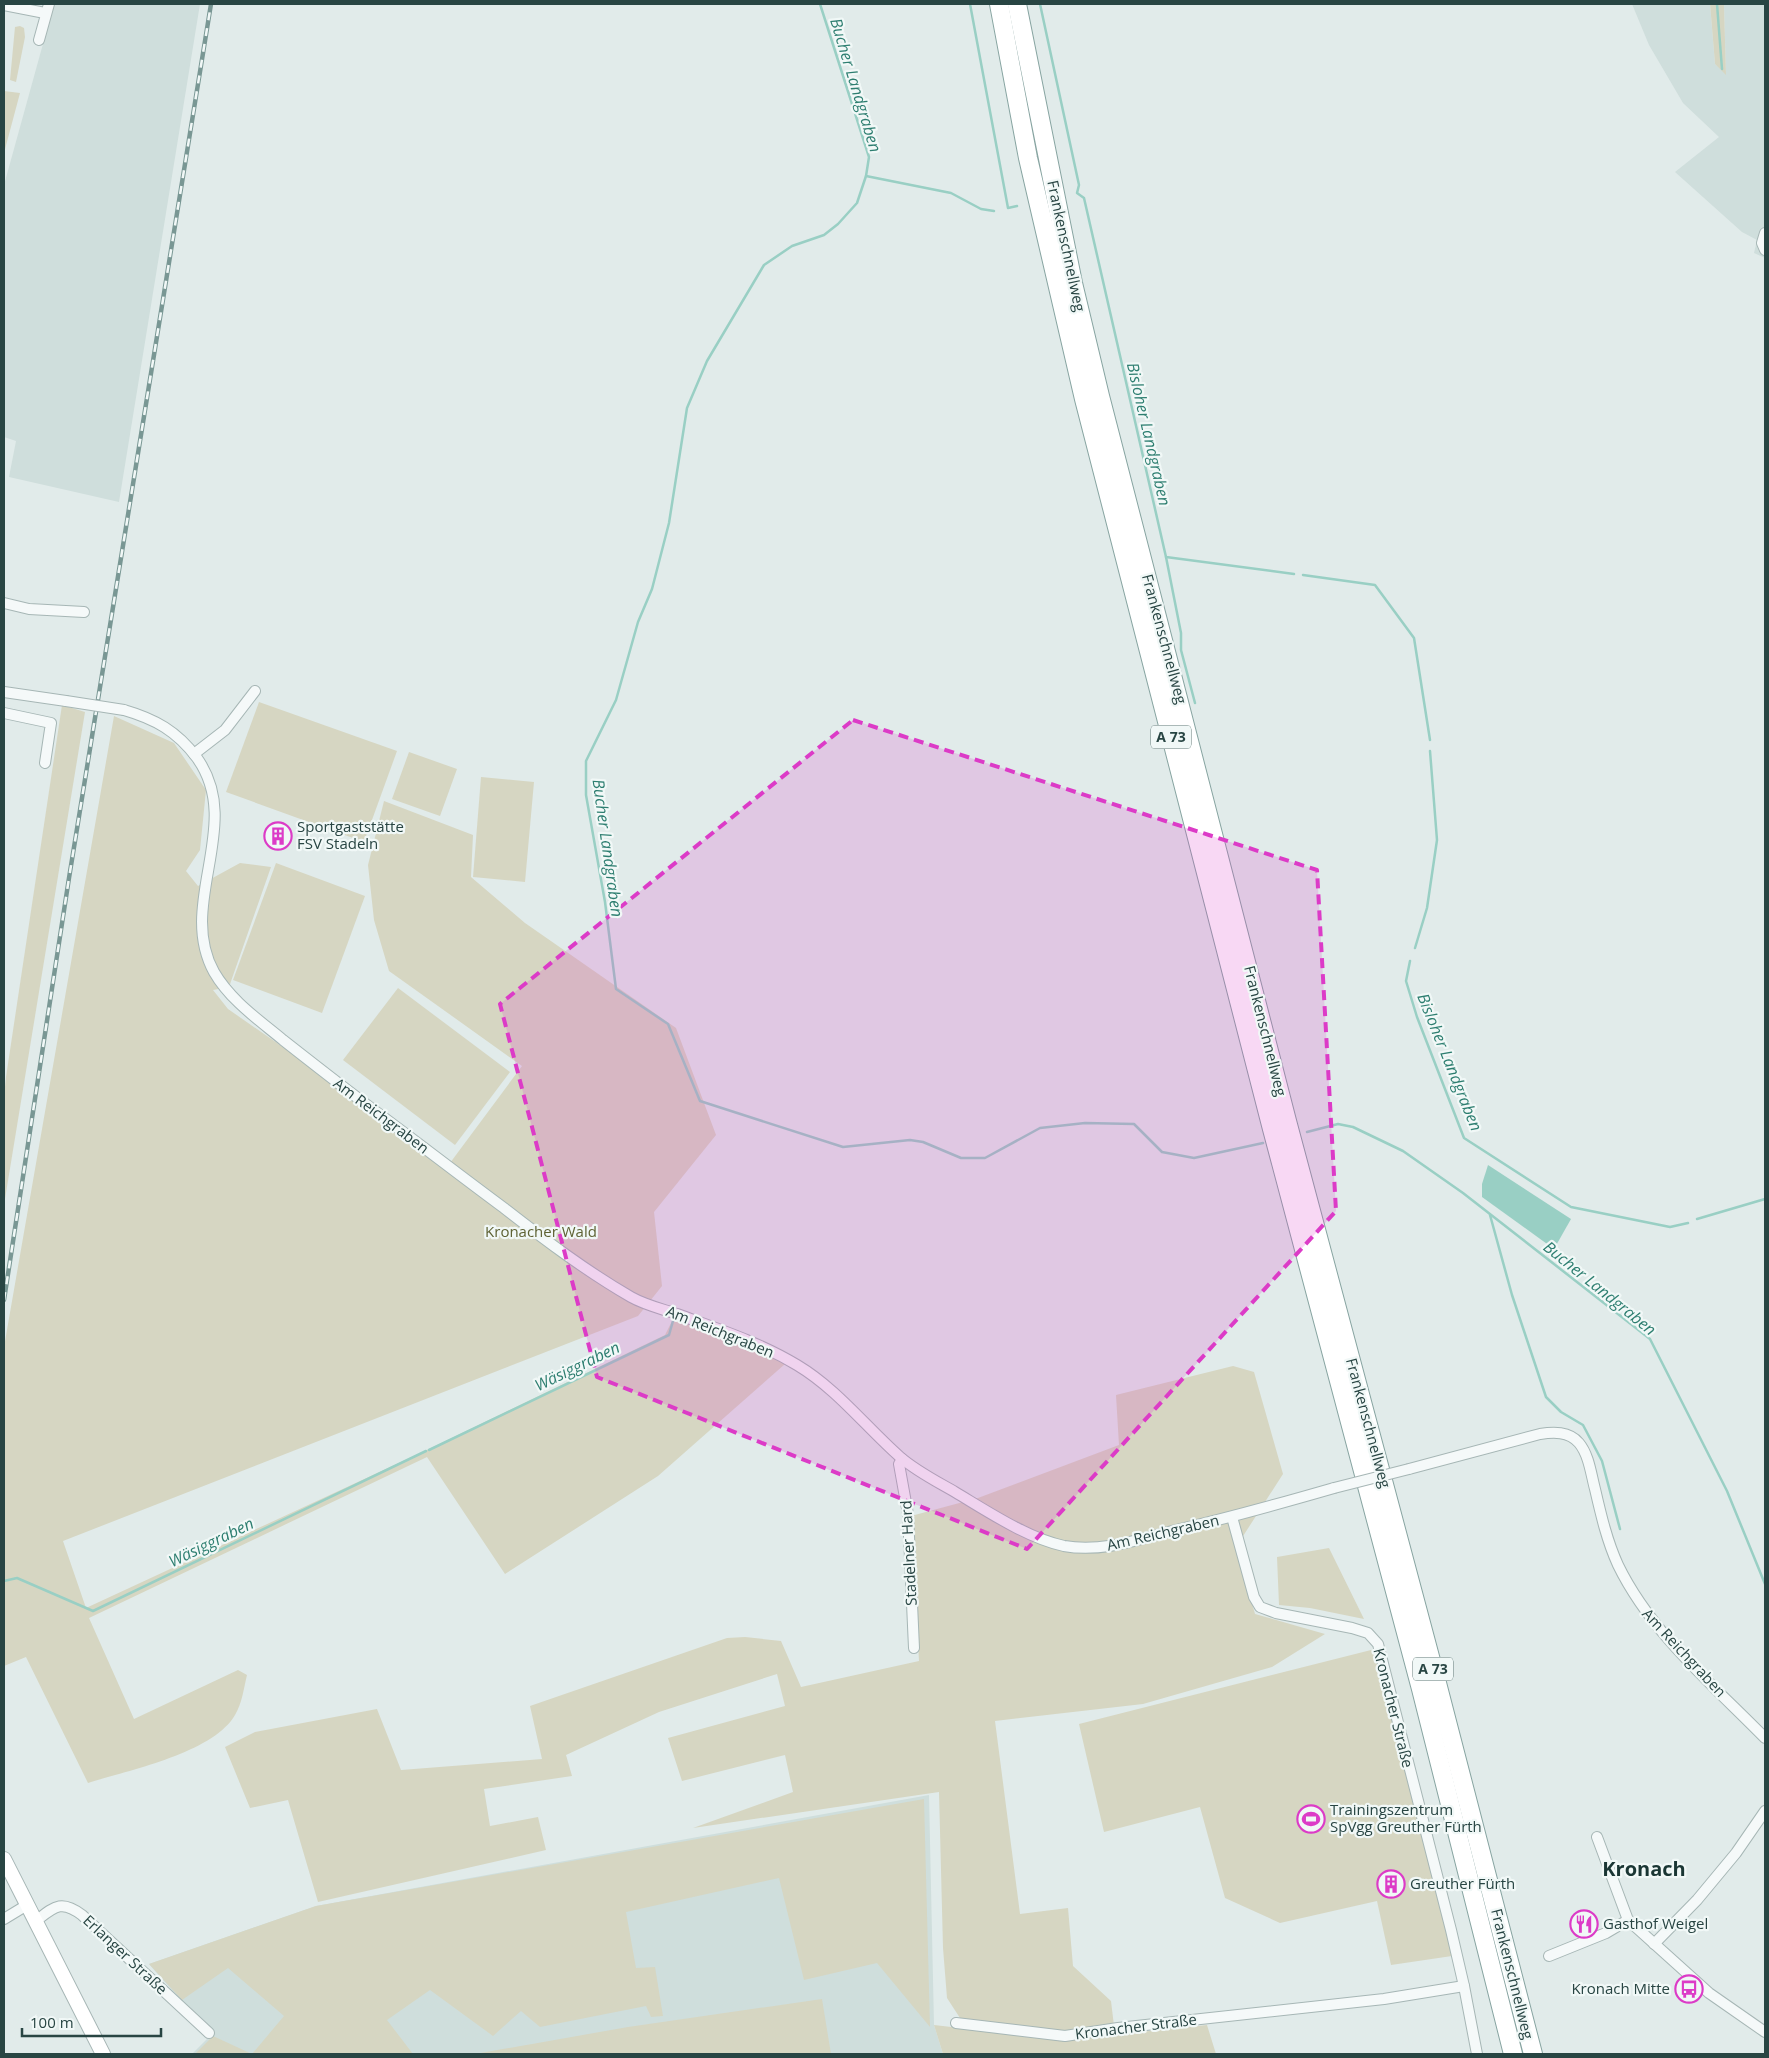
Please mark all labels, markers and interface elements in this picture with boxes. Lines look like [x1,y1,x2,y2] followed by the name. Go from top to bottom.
[825,15,887,155] water label: Bucher Landgraben
[1043,178,1091,313] street label: Frankenschnellweg
[1122,360,1176,508] water label: Bisloher Landgraben
[1138,572,1192,706] street label: Frankenschnellweg
[1151,726,1191,749] road number: A 73
[587,778,629,918] water label: Bucher Landgraben
[297,816,404,853] place label: Sportgaststätte FSV Stadeln
[263,821,293,851] building icon: Sportgaststätte FSV Stadeln
[1240,963,1292,1098] street label: Frankenschnellweg
[1412,990,1488,1134] water label: Bisloher Landgraben
[330,1073,433,1158] street label: Am Reichgraben
[485,1221,597,1241] park label: Kronacher Wald
[1539,1236,1661,1340] water label: Bucher Landgraben
[664,1300,777,1362] street label: Am Reichgraben
[531,1336,623,1396] water label: Wäsiggraben
[1342,1356,1396,1490] street label: Frankenschnellweg
[895,1500,921,1606] street label: Stadelner Hard
[1105,1509,1221,1555] street label: Am Reichgraben
[165,1512,257,1572] water label: Wäsiggraben
[1638,1604,1731,1701] street label: Am Reichgraben
[1369,1646,1418,1770] street label: Kronacher Straße
[1413,1658,1453,1680] road number: A 73
[1330,1799,1482,1836] place label: Trainingszentrum SpVgg Greuther Fürth
[1296,1804,1326,1834] sports icon: Trainingszentrum SpVgg Greuther Fürth
[1602,1855,1686,1882] district label: Kronach
[1376,1869,1406,1899] building icon: Greuther Fürth
[1410,1873,1515,1893] place label: Greuther Fürth
[1487,1906,1539,2041] street label: Frankenschnellweg
[1569,1909,1599,1939] restaurant icon: Gasthof Weigel
[79,1910,172,1998] street label: Erlanger Straße
[1603,1913,1708,1933] place label: Gasthof Weigel
[1674,1974,1704,2004] bus stop icon: Kronach Mitte
[1571,1978,1670,1998] place label: Kronach Mitte
[22,2006,161,2038] scale bar
[1074,2009,1198,2043] street label: Kronacher Straße
[30,2012,74,2032] text: 100 m

